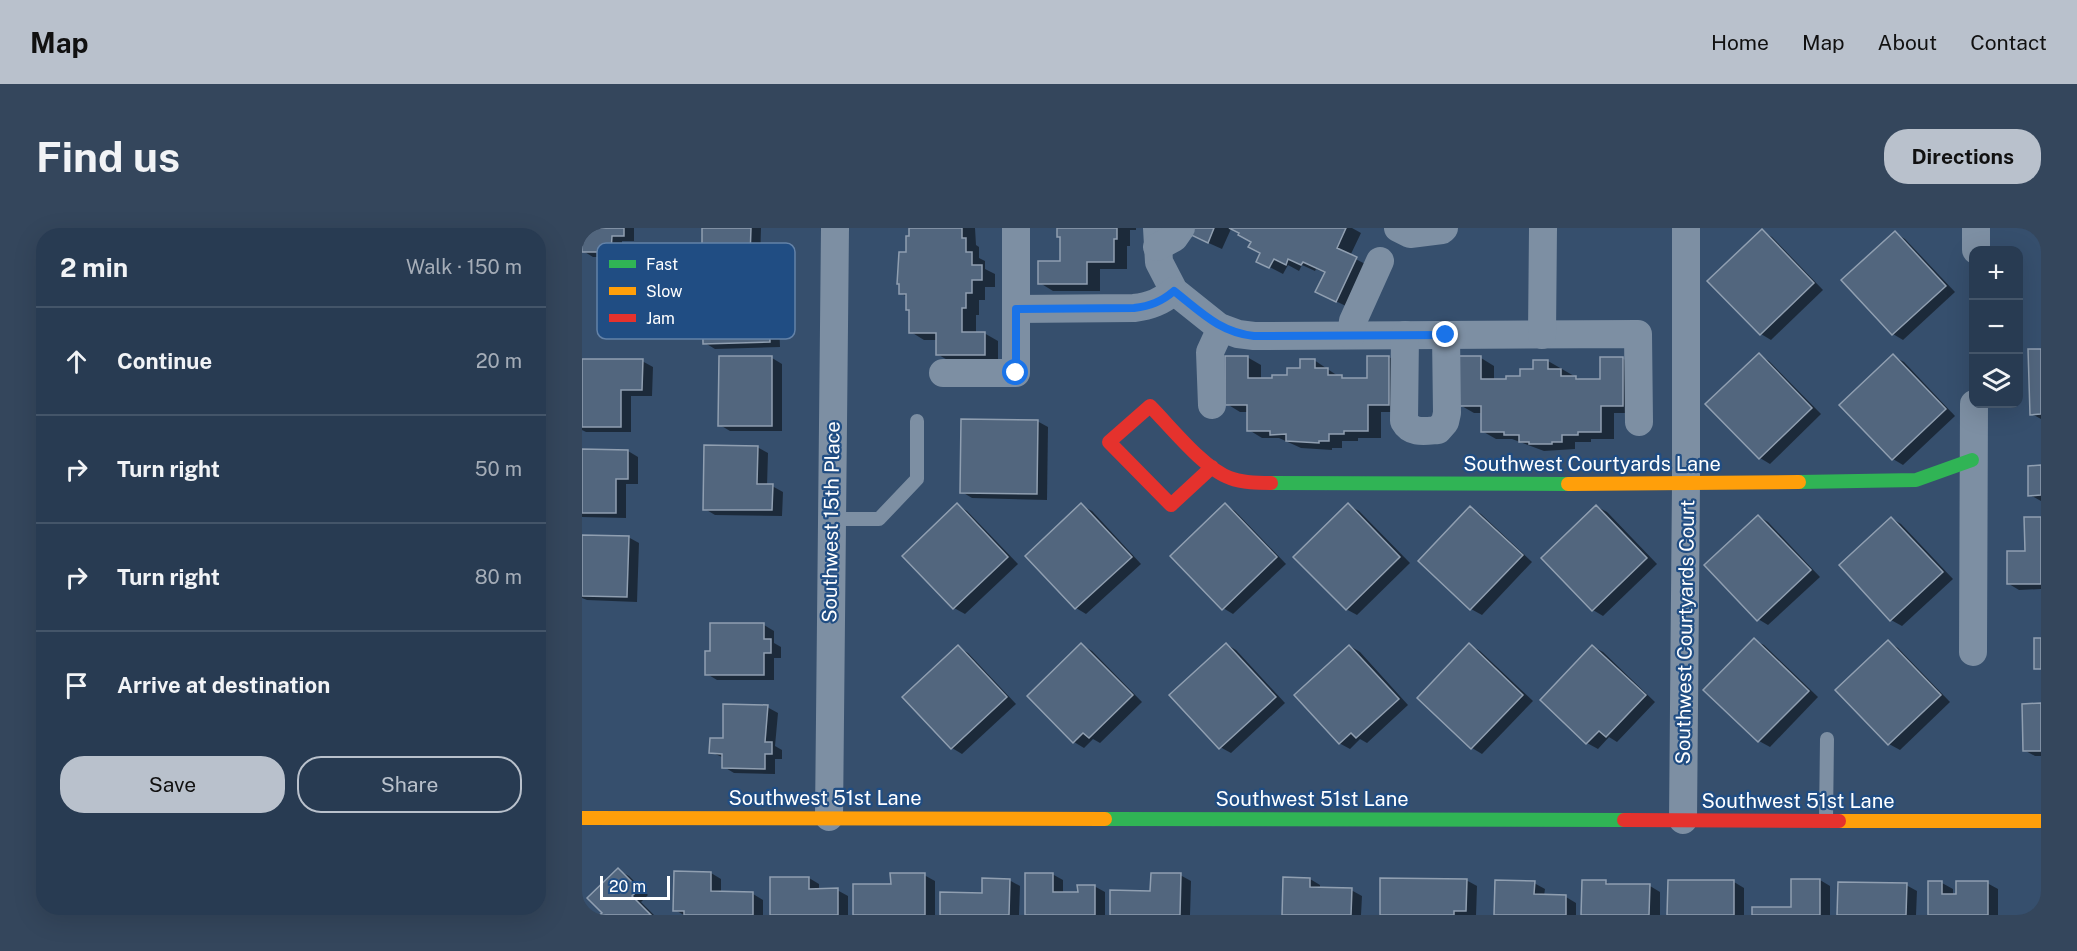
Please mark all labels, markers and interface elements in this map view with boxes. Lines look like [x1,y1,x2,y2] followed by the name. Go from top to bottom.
[30,26,89,59] text: Map
[1711,30,1769,55] text: Home
[1802,30,1845,55] text: Map
[1878,30,1937,55] text: About
[1970,30,2047,55] text: Contact
[1884,129,2041,184] button: Directions
[36,132,180,181] text: Find us
[597,243,795,339] legend
[1969,246,2023,408] map controls
[1969,246,2023,300] button: +
[60,252,128,283] text: 2 min
[406,255,522,279] text: Walk · 150 m
[646,255,678,274] text: Fast
[646,282,683,301] text: Slow
[1969,300,2023,354] button: −
[646,309,675,328] text: Jam
[1432,321,1458,347] route end
[60,345,93,378] icon: ahead
[117,348,212,374] text: Continue
[476,349,522,373] text: 20 m
[1969,354,2023,408] button: layers
[1002,359,1028,385] route start
[817,421,845,623] street label: Southwest 15th Place
[1463,452,1721,476] street label: Southwest Courtyards Lane
[60,453,93,486] icon: right
[117,456,220,482] text: Turn right
[475,457,522,481] text: 50 m
[1671,500,1699,764] street label: Southwest Courtyards Court
[60,561,93,594] icon: right
[117,564,220,590] text: Turn right
[475,565,522,589] text: 80 m
[60,669,93,702] icon: arrive
[117,672,330,698] text: Arrive at destination
[60,756,285,813] button: Save
[297,756,522,813] button: Share
[728,786,922,810] street label: Southwest 51st Lane
[1215,787,1409,811] street label: Southwest 51st Lane
[1701,789,1895,813] street label: Southwest 51st Lane
[600,873,670,900] scale bar
[609,877,646,896] text: 20 m

